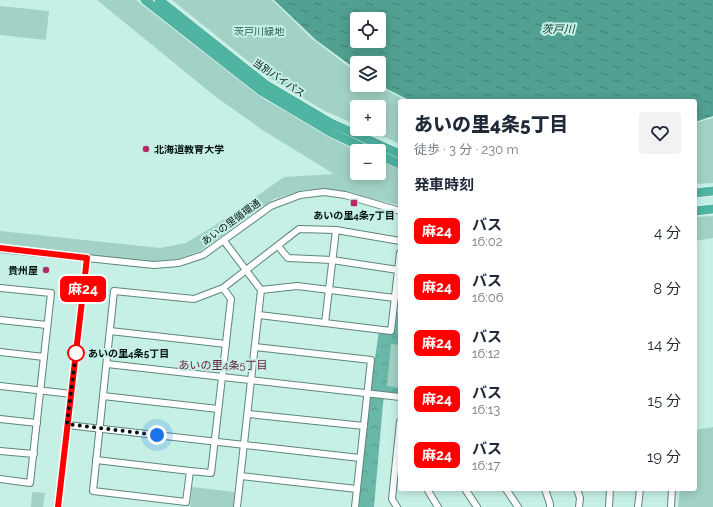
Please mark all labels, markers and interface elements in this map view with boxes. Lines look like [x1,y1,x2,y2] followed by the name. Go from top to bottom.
[350,12,386,180] map controls
[350,12,386,48] button: locate
[542,23,575,36] water label: 茨戸川
[234,26,285,37] park label: 茨戸川緑地
[350,56,386,92] button: layers
[251,57,307,99] street label: 当別バイパス
[350,100,386,136] button: +
[639,112,681,154] button: heart
[414,113,569,135] text: あいの里4条5丁目
[414,142,518,157] text: 徒歩 · 3 分 · 230 m
[141,144,151,154] marker: 北海道教育大学
[154,144,224,155] place label: 北海道教育大学
[350,144,386,180] button: −
[414,176,474,194] text: 発車時刻
[199,197,263,247] street label: あいの里循環通
[349,198,359,208] marker: あいの里4条7丁目
[313,210,395,221] place label: あいの里4条7丁目
[472,216,502,234] text: バス
[422,223,452,239] text: 麻24
[654,224,681,242] text: 4 分
[472,234,502,249] text: 16:02
[8,265,38,276] place label: 貴州屋
[41,265,51,275] marker: 貴州屋
[472,272,502,290] text: バス
[60,276,106,302] line badge: 麻24
[422,279,452,295] text: 麻24
[653,280,681,298] text: 8 分
[68,281,98,297] text: 麻24
[472,290,504,305] text: 16:06
[472,328,502,346] text: バス
[422,335,452,351] text: 麻24
[648,336,681,354] text: 14 分
[67,344,85,362] marker: あいの里4条5丁目
[472,346,500,361] text: 16:12
[88,348,169,359] place label: あいの里4条5丁目
[178,359,268,372] district label: あいの里4条5丁目
[472,384,502,402] text: バス
[422,391,452,407] text: 麻24
[648,392,681,410] text: 15 分
[472,402,500,417] text: 16:13
[147,425,167,445] your location
[472,440,502,458] text: バス
[422,447,452,463] text: 麻24
[647,448,681,466] text: 19 分
[472,458,500,473] text: 16:17

